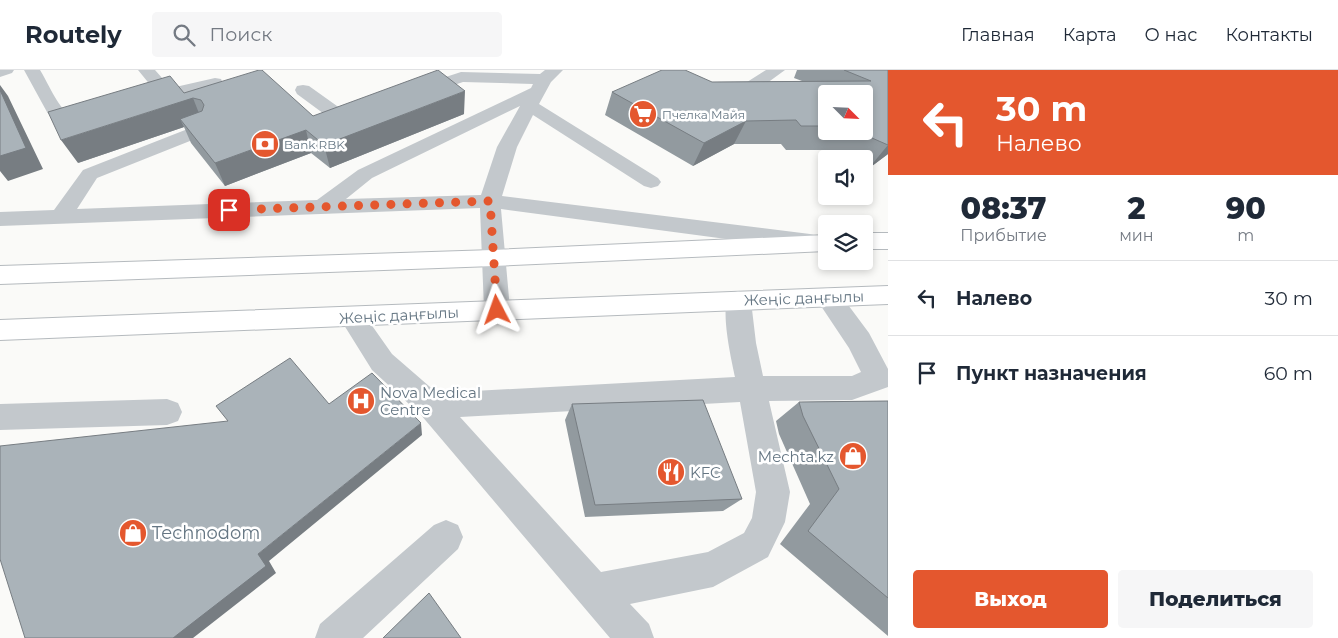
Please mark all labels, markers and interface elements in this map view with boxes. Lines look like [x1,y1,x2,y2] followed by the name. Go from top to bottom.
[152,12,502,57] search box
[25,20,122,49] text: Routely
[170,21,198,49] icon: search
[210,23,272,46] text: Поиск
[961,24,1035,46] text: Главная
[1063,24,1117,46] text: Карта
[1145,24,1197,46] text: О нас
[1225,24,1313,46] text: Контакты
[818,85,872,140] north arrow
[818,85,873,270] map controls
[996,87,1087,130] text: 30 m
[913,90,978,155] icon: left
[628,99,658,129] supermarket icon: Пчелка Майя
[662,107,745,122] place label: Пчелка Майя
[250,129,280,159] bank icon: Bank RBK
[996,130,1082,157] text: Налево
[284,137,345,152] place label: Bank RBK
[818,150,873,205] button: sound
[208,189,250,231] pin
[961,190,1047,227] text: 08:37
[1127,190,1145,227] text: 2
[1226,190,1266,227] text: 90
[215,196,243,224] icon: arrive
[818,215,873,270] button: layers
[960,226,1047,245] text: Прибытие
[1119,226,1154,245] text: мин
[1237,226,1254,245] text: m
[470,283,522,335] position arrow
[913,284,941,312] icon: left
[744,286,864,310] street label: Жеңіс даңғылы
[956,287,1032,310] text: Налево
[1265,287,1313,310] text: 30 m
[338,302,460,328] street label: Жеңіс даңғылы
[913,359,941,387] icon: arrive
[956,362,1147,385] text: Пункт назначения
[1264,362,1313,385] text: 60 m
[380,383,481,419] place label: Nova Medical Centre
[346,386,376,416] hospital icon: Nova Medical Centre
[838,441,868,471] shop icon: Mechta.kz
[758,447,834,466] place label: Mechta.kz
[656,457,686,487] restaurant icon: KFC
[690,463,721,482] place label: KFC
[118,518,148,548] shop icon: Technodom
[152,522,260,544] place label: Technodom
[913,570,1108,628] button: Выход
[1118,570,1313,628] button: Поделиться

